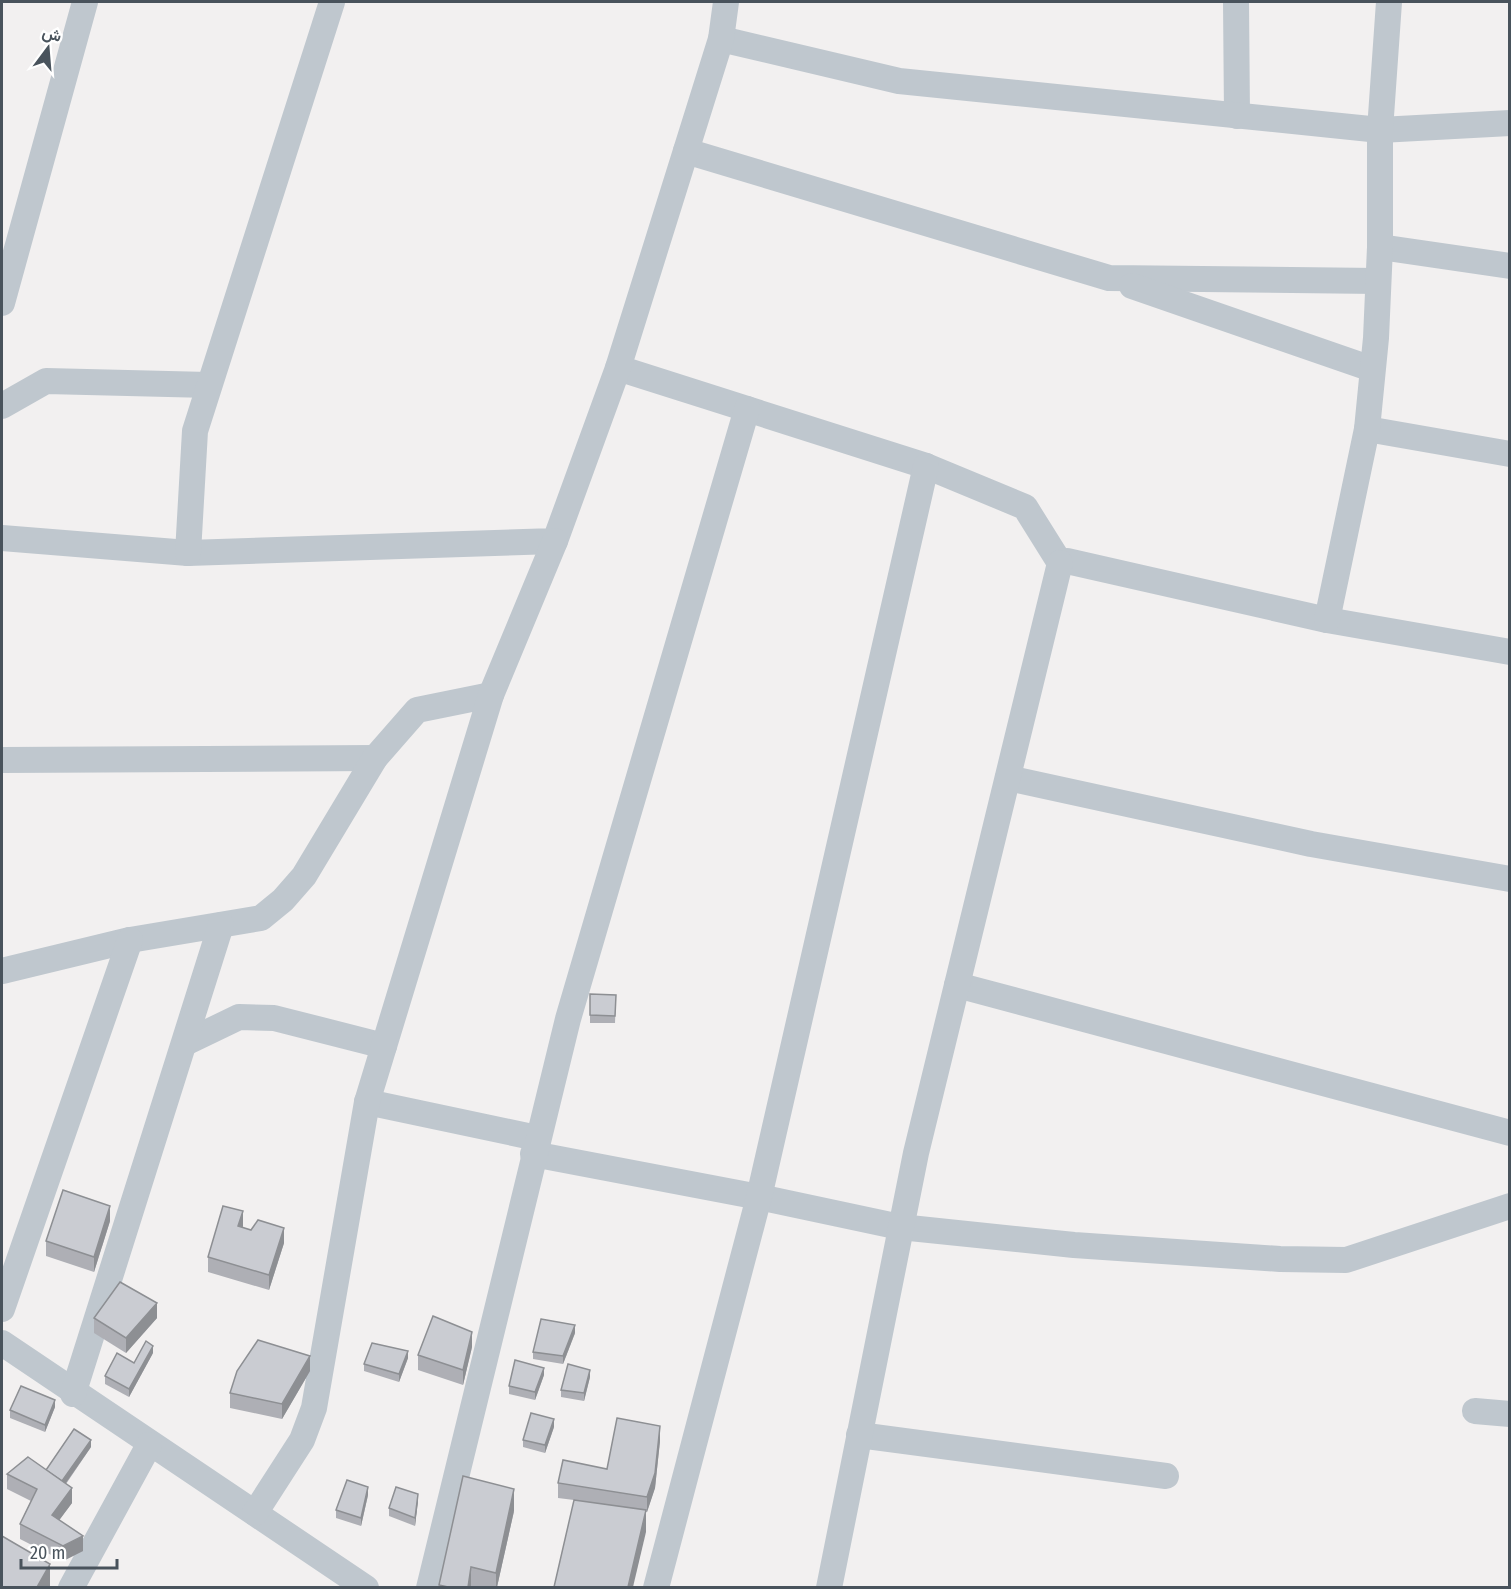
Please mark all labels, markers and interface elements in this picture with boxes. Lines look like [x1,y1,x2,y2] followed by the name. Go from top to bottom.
[18,18,78,78] north arrow
[40,22,64,46] text: ش
[21,1532,117,1570] scale bar
[30,1542,65,1564] text: 20 m

